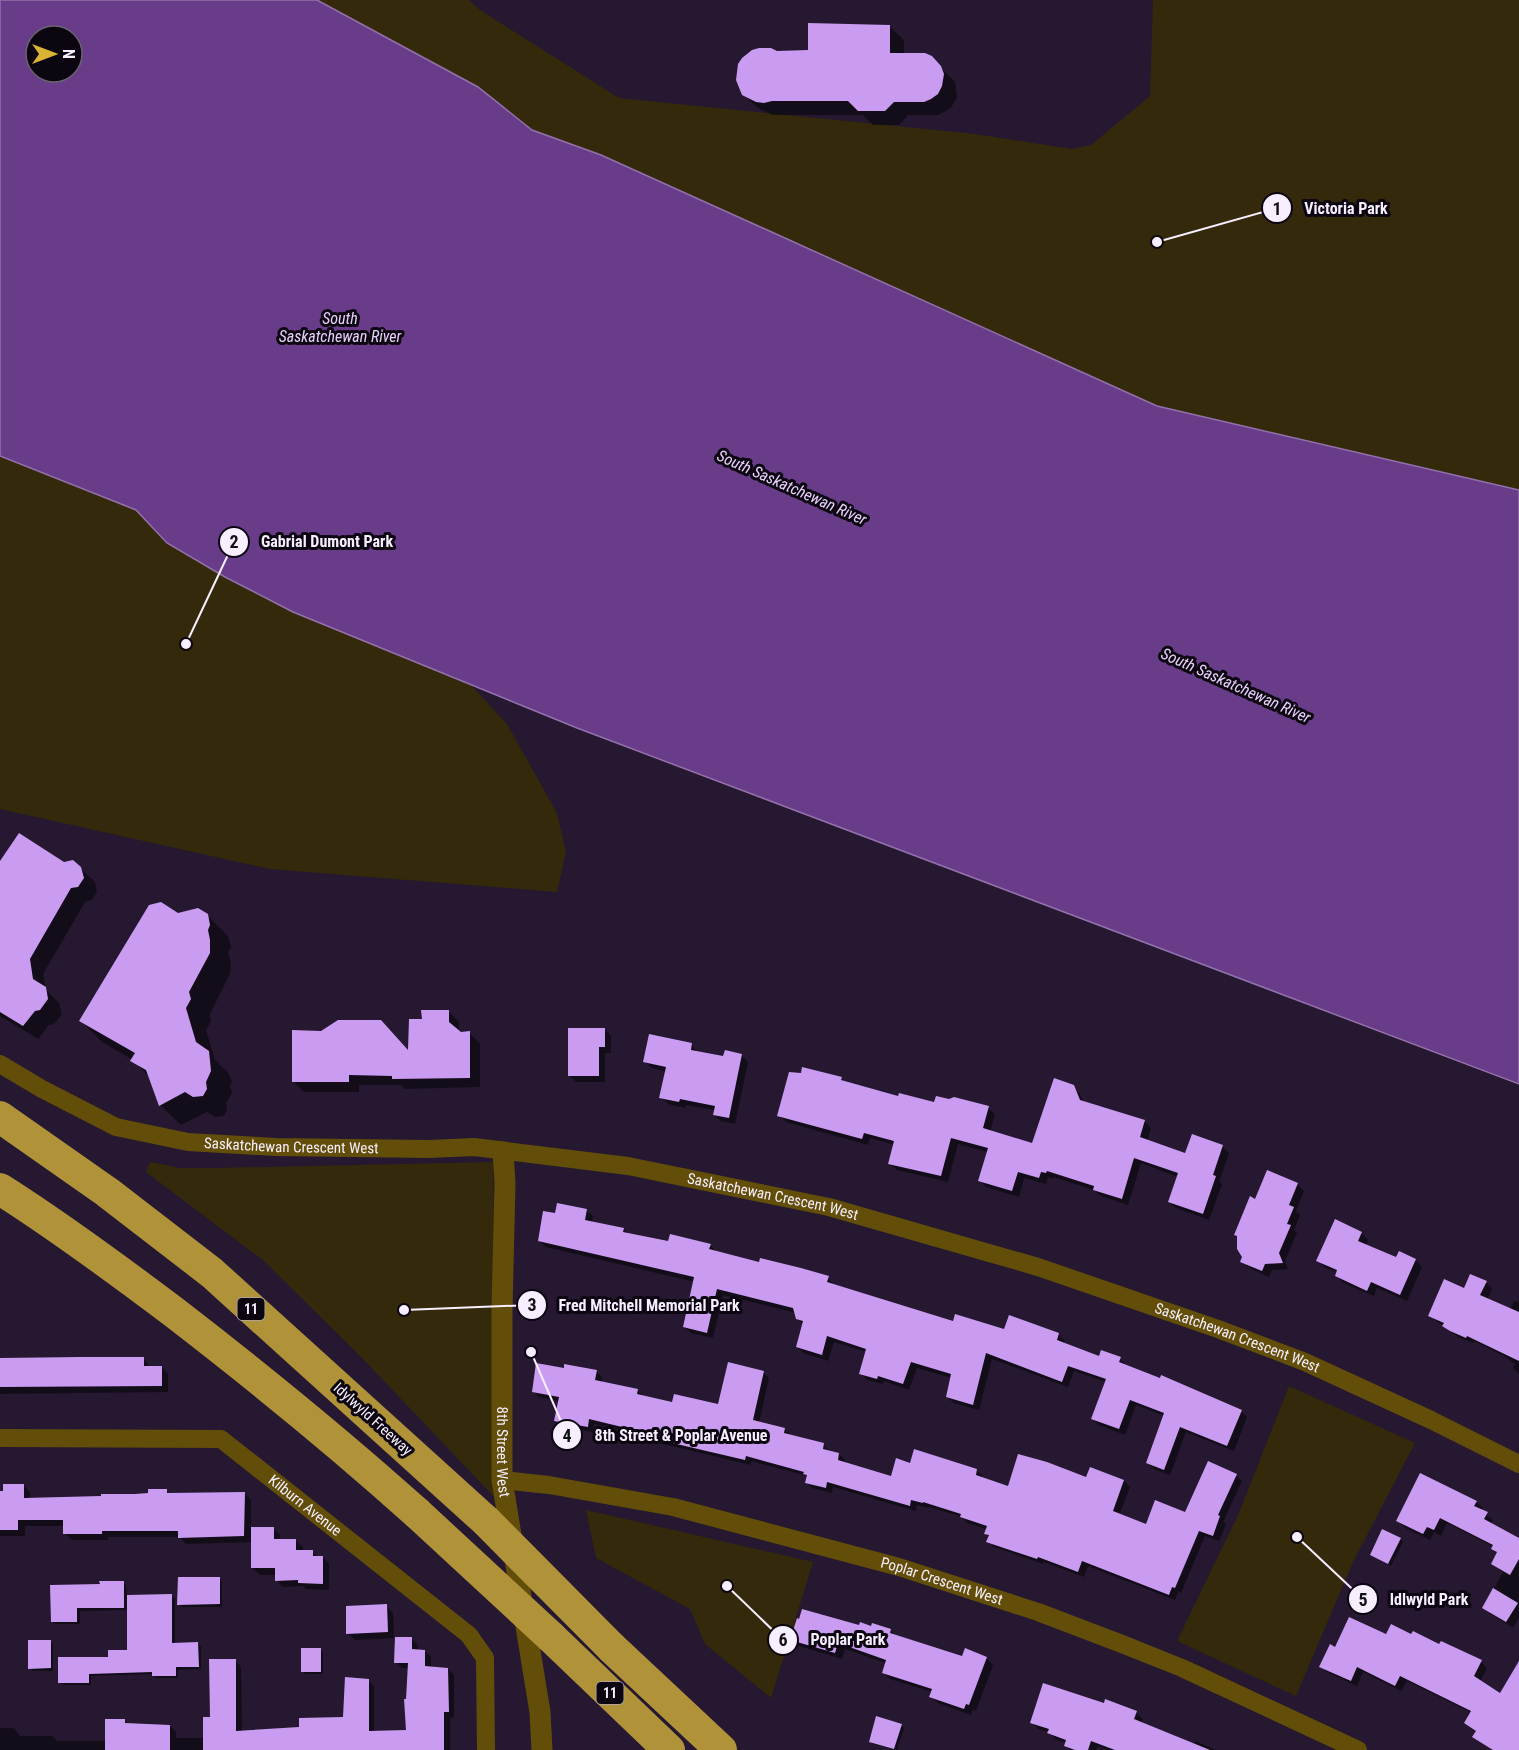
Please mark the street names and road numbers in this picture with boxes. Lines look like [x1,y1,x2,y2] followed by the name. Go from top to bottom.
[204,1134,379,1157] street label: Saskatchewan Crescent West
[686,1169,860,1224] street label: Saskatchewan Crescent West
[238,1298,264,1320] road number: 11
[1152,1299,1323,1377] street label: Saskatchewan Crescent West
[330,1379,416,1459] street label: Idylwyld Freeway
[493,1407,514,1498] street label: 8th Street West
[265,1471,345,1540] street label: Kilburn Avenue
[879,1554,1005,1609] street label: Poplar Crescent West
[596,1682,624,1704] road number: 11

